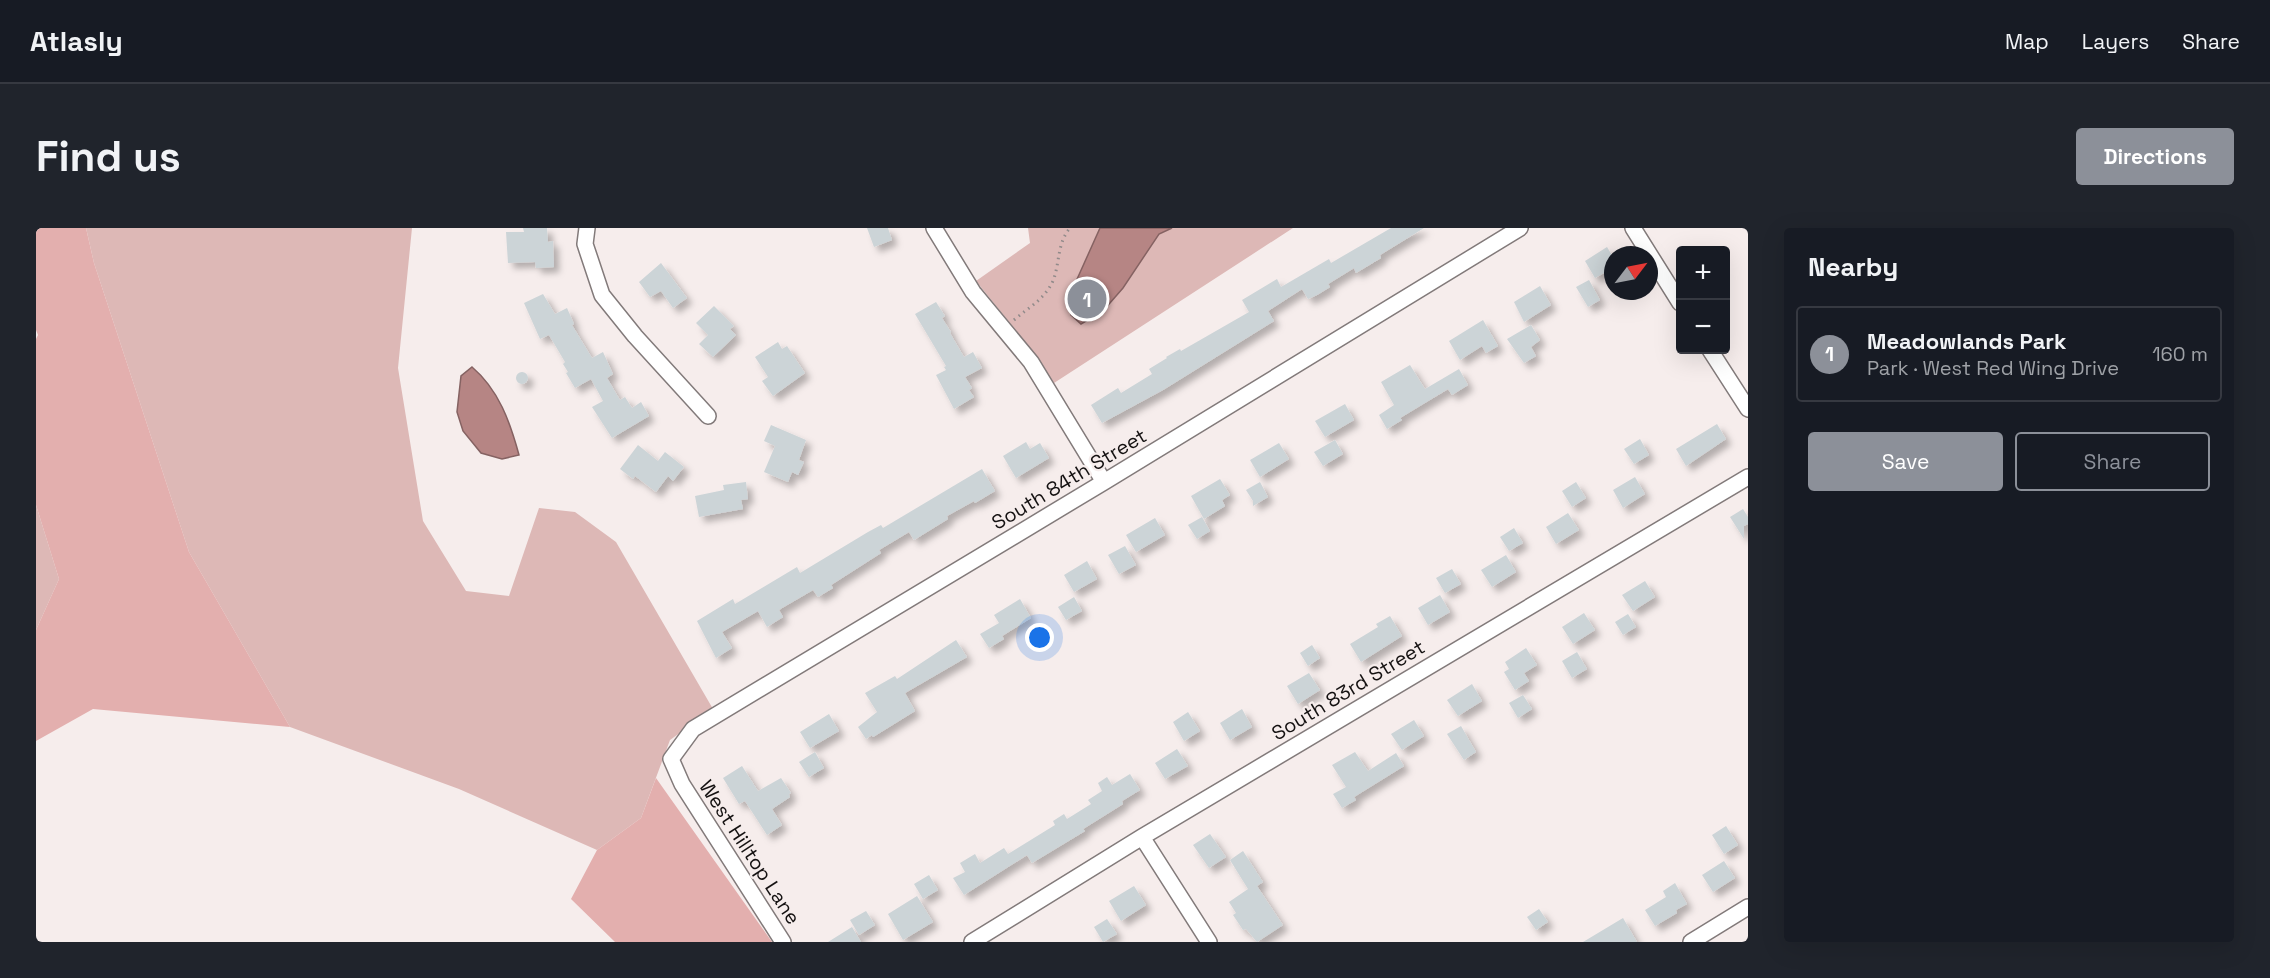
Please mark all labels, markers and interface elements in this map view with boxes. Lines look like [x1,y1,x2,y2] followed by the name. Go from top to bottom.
[30,23,123,59] text: Atlasly
[2005,28,2049,55] text: Map
[2082,28,2149,55] text: Layers
[2182,28,2240,55] text: Share
[2076,128,2234,185] button: Directions
[36,130,181,183] text: Find us
[1604,246,1658,300] north arrow
[1676,246,1730,354] map controls
[1676,246,1730,300] button: +
[1808,250,1898,284] text: Nearby
[1068,276,1106,322] pin: 1
[1676,300,1730,354] button: −
[1867,327,2066,355] text: Meadowlands Park
[1825,341,1834,367] text: 1
[2152,341,2208,367] text: 160 m
[1867,355,2119,381] text: Park · West Red Wing Drive
[987,422,1151,536] street label: South 84th Street
[1808,432,2003,491] button: Save
[2015,432,2210,491] button: Share
[1025,623,1054,652] your location
[1267,634,1429,746] street label: South 83rd Street
[694,775,806,929] street label: West Hilltop Lane

